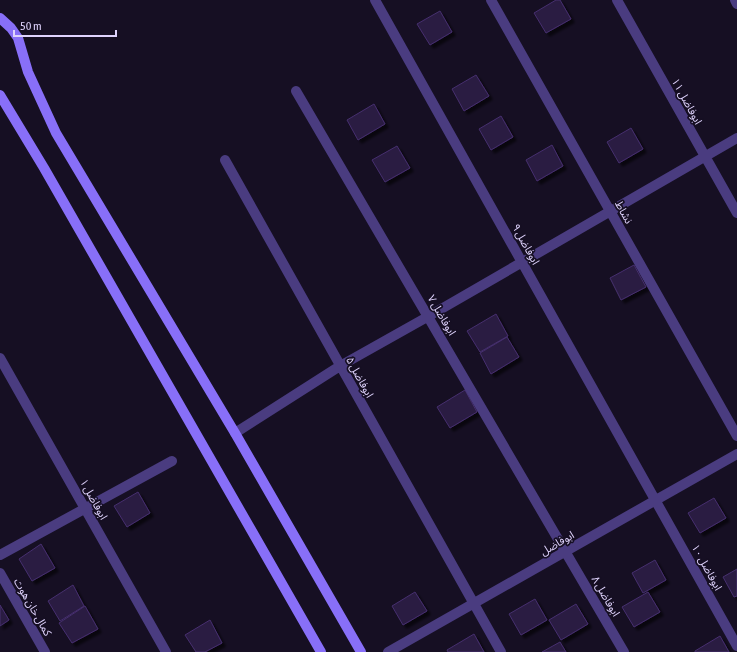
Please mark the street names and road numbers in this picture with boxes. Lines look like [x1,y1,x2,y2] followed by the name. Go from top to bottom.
[668,76,705,127] street label: ابوفاضل ۱۱
[613,199,635,226] street label: نشاط
[509,222,542,267] street label: ابوفاضل ۹
[425,293,458,338] street label: ابوفاضل ۷
[343,355,376,400] street label: ابوفاضل ۵
[77,477,110,522] street label: ابوفاضل ۱
[538,529,576,558] street label: ابوفاضل
[688,542,725,593] street label: ابوفاضل ۱۰
[589,574,622,619] street label: ابوفاضل ۸
[11,576,55,639] street label: کمال خان هوت

